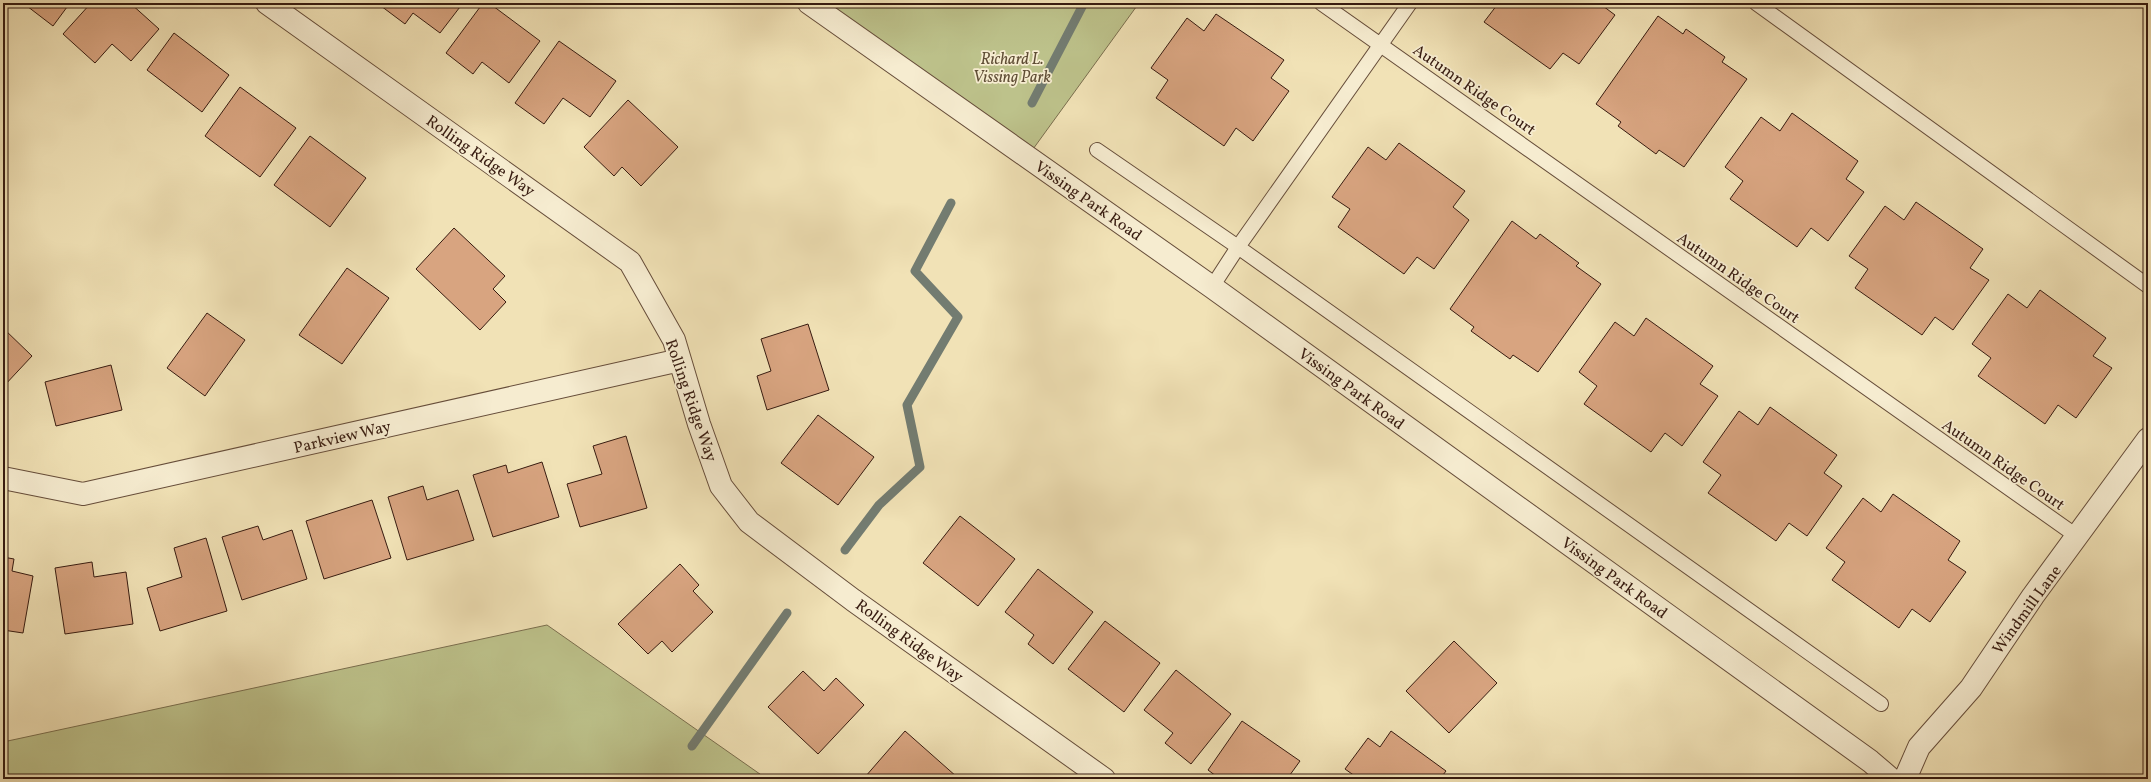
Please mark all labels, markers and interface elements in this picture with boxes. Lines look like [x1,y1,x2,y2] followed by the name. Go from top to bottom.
[1408,40,1540,142] street label: Autumn Ridge Court
[973,49,1052,89] park label: Richard L. Vissing Park
[421,111,539,203] street label: Rolling Ridge Way
[1030,156,1146,247] street label: Vissing Park Road
[1672,228,1804,330] street label: Autumn Ridge Court
[659,336,722,465] street label: Rolling Ridge Way
[1293,344,1408,436] street label: Vissing Park Road
[1937,415,2069,517] street label: Autumn Ridge Court
[292,416,394,460] street label: Parkview Way
[1556,533,1671,625] street label: Vissing Park Road
[1988,561,2067,659] street label: Windmill Lane
[850,595,968,689] street label: Rolling Ridge Way

